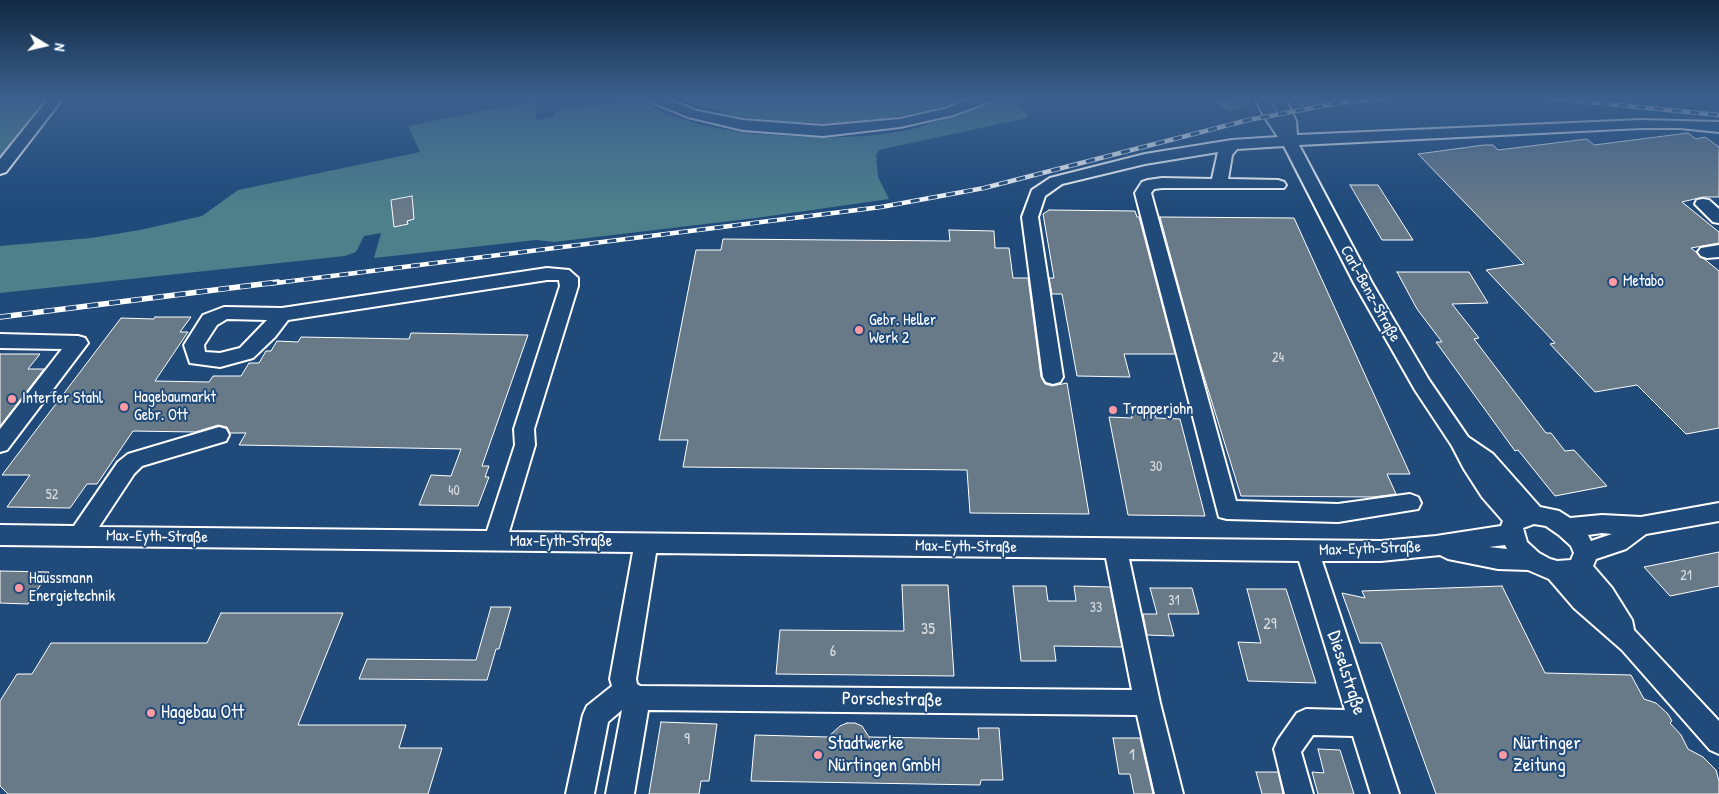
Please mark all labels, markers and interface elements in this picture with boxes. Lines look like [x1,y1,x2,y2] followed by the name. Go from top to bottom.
[20,20,70,70] north arrow
[50,42,70,53] text: N
[1336,243,1404,345] street label: Carl-Benz-Straße
[1623,272,1664,292] place label: Metabo
[1607,276,1619,288] marker: Metabo
[869,311,936,349] place label: Gebr. Heller Werk 2
[853,324,865,336] marker: Gebr. Heller Werk 2
[1272,350,1284,366] house number: 24
[134,388,216,426] place label: Hagebaumarkt Gebr. Ott
[22,389,103,409] place label: Interfer Stahl
[6,393,18,405] marker: Interfer Stahl
[1123,400,1193,420] place label: Trapperjohn
[118,401,130,413] marker: Hagebaumarkt Gebr. Ott
[1107,404,1119,416] marker: Trapperjohn
[1150,459,1162,475] house number: 30
[448,483,460,499] house number: 40
[46,487,58,503] house number: 52
[106,527,208,547] street label: Max-Eyth-Straße
[510,532,612,552] street label: Max-Eyth-Straße
[915,537,1017,557] street label: Max-Eyth-Straße
[1319,538,1421,560] street label: Max-Eyth-Straße
[1680,568,1692,584] house number: 21
[29,569,115,607] place label: Haussmann Energietechnik
[13,582,25,594] marker: Haussmann Energietechnik
[1168,593,1180,609] house number: 31
[1090,600,1102,616] house number: 33
[1263,615,1277,635] house number: 29
[921,620,935,640] house number: 35
[1322,628,1370,718] street label: Dieselstraße
[830,642,836,662] house number: 6
[842,688,942,712] street label: Porschestraße
[161,702,244,724] place label: Hagebau Ott
[145,707,157,719] marker: Hagebau Ott
[684,730,690,750] house number: 9
[828,733,940,777] place label: Stadtwerke Nürtingen GmbH
[1513,733,1581,777] place label: Nürtinger Zeitung
[1129,746,1135,766] house number: 1
[812,749,824,761] marker: Stadtwerke Nürtingen GmbH
[1497,749,1509,761] marker: Nürtinger Zeitung

